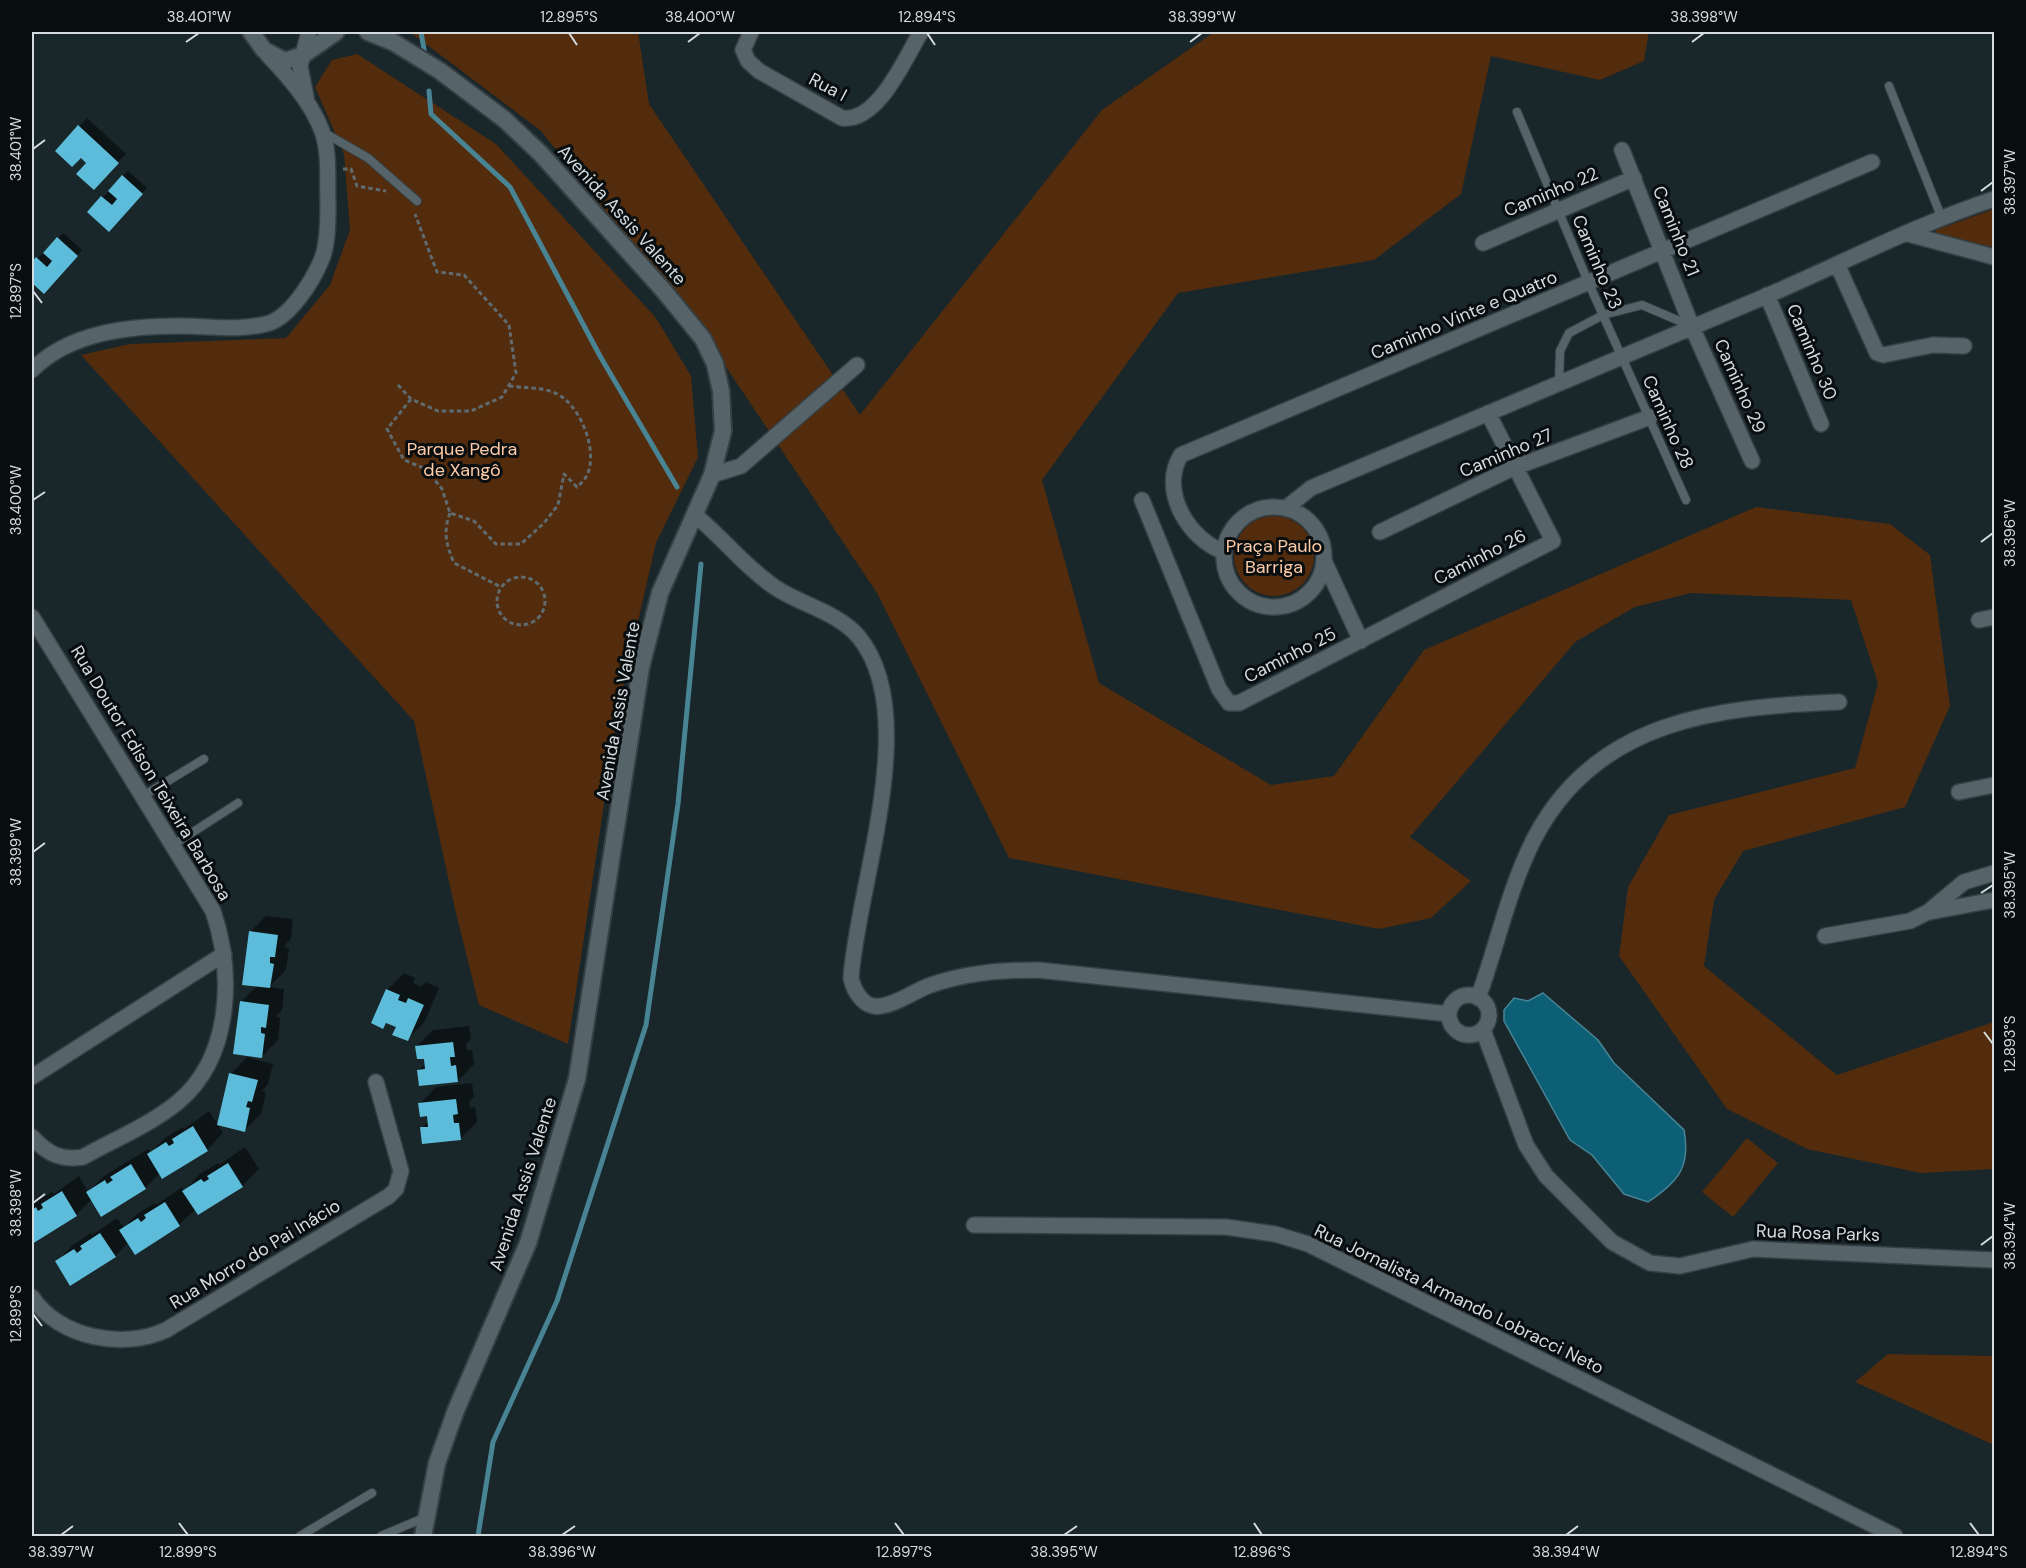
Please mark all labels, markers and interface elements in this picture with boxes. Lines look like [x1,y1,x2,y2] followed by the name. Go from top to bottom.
[167,7,232,27] text: 38.401°W
[540,7,598,27] text: 12.895°S
[665,7,736,27] text: 38.400°W
[898,7,956,27] text: 12.894°S
[1168,7,1236,27] text: 38.399°W
[1670,7,1738,27] text: 38.398°W
[805,67,851,107] street label: Rua I
[6,116,26,181] text: 38.401°W
[552,140,692,290] street label: Avenida Assis Valente
[2000,148,2020,215] text: 38.397°W
[1500,161,1602,223] street label: Caminho 22
[1647,182,1705,280] street label: Caminho 21
[1566,211,1628,313] street label: Caminho 23
[6,263,26,319] text: 12.897°S
[1367,265,1561,365] street label: Caminho Vinte e Quatro
[1781,300,1843,404] street label: Caminho 30
[1709,335,1771,437] street label: Caminho 29
[1637,371,1699,473] street label: Caminho 28
[1456,423,1556,483] street label: Caminho 27
[407,437,517,482] park label: Parque Pedra de Xangô
[6,464,26,535] text: 38.400°W
[2000,499,2020,567] text: 38.396°W
[1430,523,1530,591] street label: Caminho 26
[1226,534,1322,579] park label: Praça Paulo Barriga
[590,620,646,802] street label: Avenida Assis Valente
[1240,621,1340,689] street label: Caminho 25
[65,641,237,905] street label: Rua Doutor Edison Teixeira Barbosa
[6,818,26,886] text: 38.399°W
[2000,851,2020,919] text: 38.395°W
[2000,1015,2020,1072] text: 12.893°S
[484,1094,562,1274] street label: Avenida Assis Valente
[6,1169,26,1237] text: 38.398°W
[165,1193,345,1315] street label: Rua Morro do Pai Inácio
[2000,1202,2020,1270] text: 38.394°W
[1310,1218,1608,1380] street label: Rua Jornalista Armando Lobracci Neto
[1756,1219,1880,1247] street label: Rua Rosa Parks
[6,1285,26,1343] text: 12.899°S
[28,1542,95,1562] text: 38.397°W
[159,1542,217,1562] text: 12.899°S
[528,1542,596,1562] text: 38.396°W
[876,1542,932,1562] text: 12.897°S
[1030,1542,1098,1562] text: 38.395°W
[1233,1542,1291,1562] text: 12.896°S
[1532,1542,1600,1562] text: 38.394°W
[1950,1542,2008,1562] text: 12.894°S

